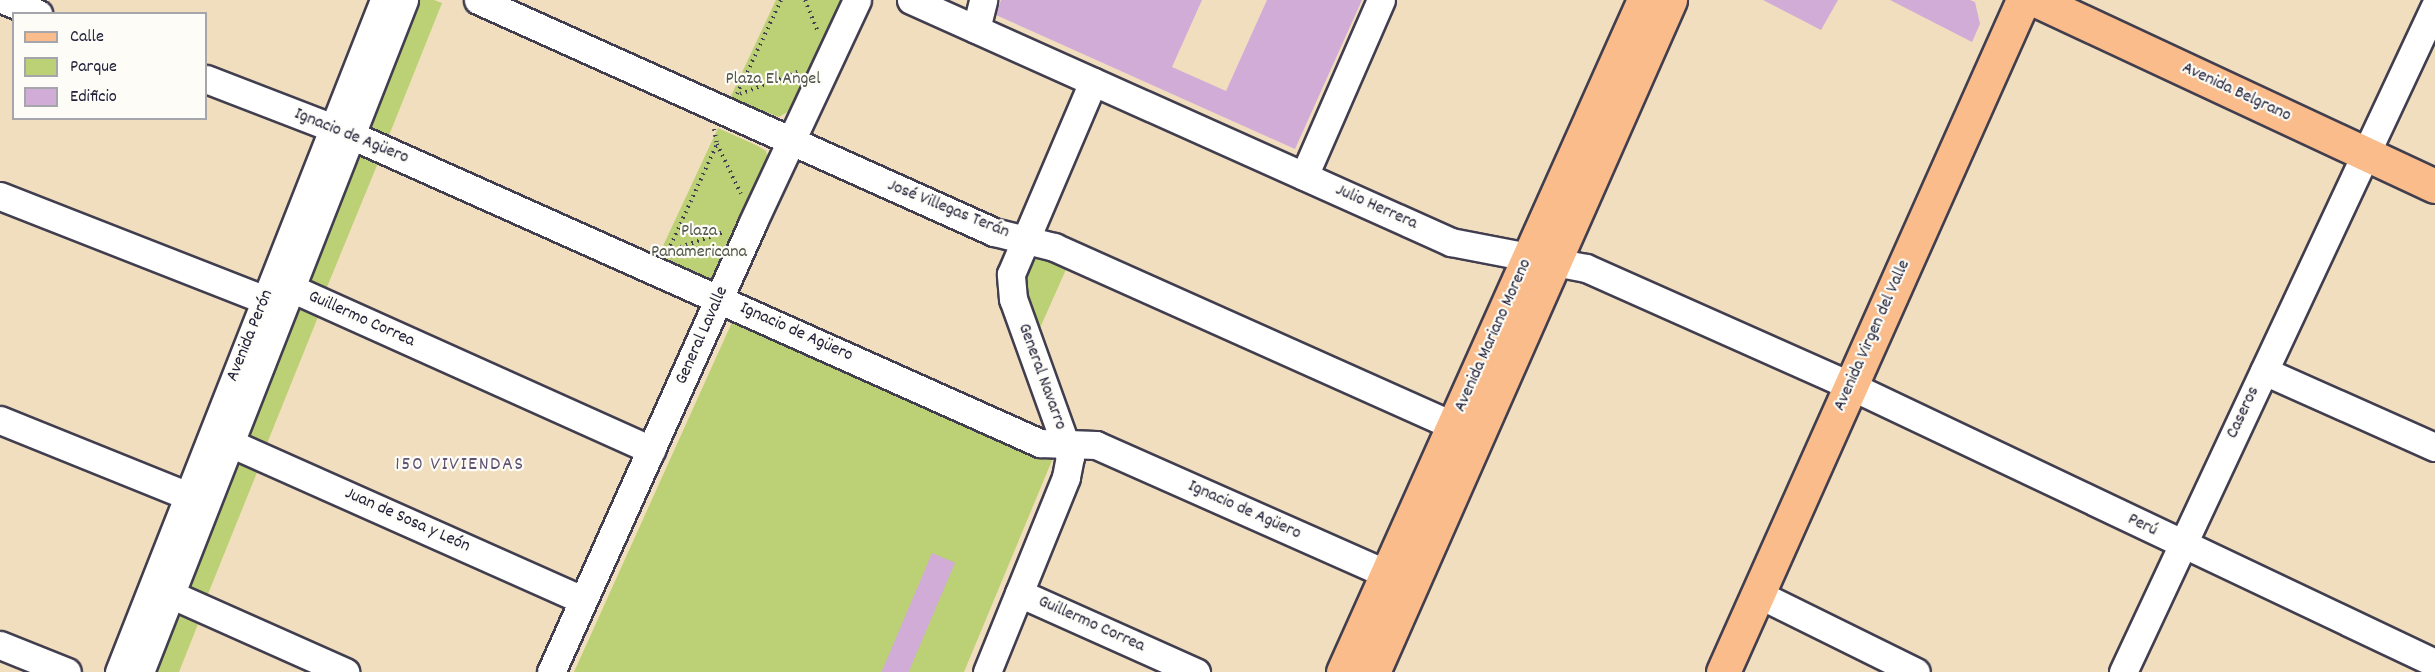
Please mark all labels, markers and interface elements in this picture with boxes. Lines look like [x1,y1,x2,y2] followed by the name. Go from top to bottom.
[12,12,207,120] legend
[70,25,104,50] text: Calle
[70,55,117,80] text: Parque
[2178,58,2294,128] street label: Avenida Belgrano
[725,69,821,91] park label: Plaza El Angel
[70,85,117,110] text: Edificio
[291,104,411,170] street label: Ignacio de Agüero
[884,176,1012,244] street label: José Villegas Terán
[1332,180,1420,236] street label: Julio Herrera
[651,222,747,264] park label: Plaza Panamericana
[1451,256,1537,416] street label: Avenida Mariano Moreno
[1830,257,1916,415] street label: Avenida Virgen del Valle
[672,284,734,388] street label: General Lavalle
[223,287,279,385] street label: Avenida Perón
[304,287,418,353] street label: Guillermo Correa
[736,298,856,368] street label: Ignacio de Agüero
[1012,321,1070,433] street label: General Navarro
[2223,383,2265,443] street label: Caseros
[395,453,525,477] district label: 150 VIVIENDAS
[1184,476,1304,546] street label: Ignacio de Agüero
[341,484,473,558] street label: Juan de Sosa y León
[2124,510,2160,542] street label: Perú
[1034,592,1148,658] street label: Guillermo Correa

